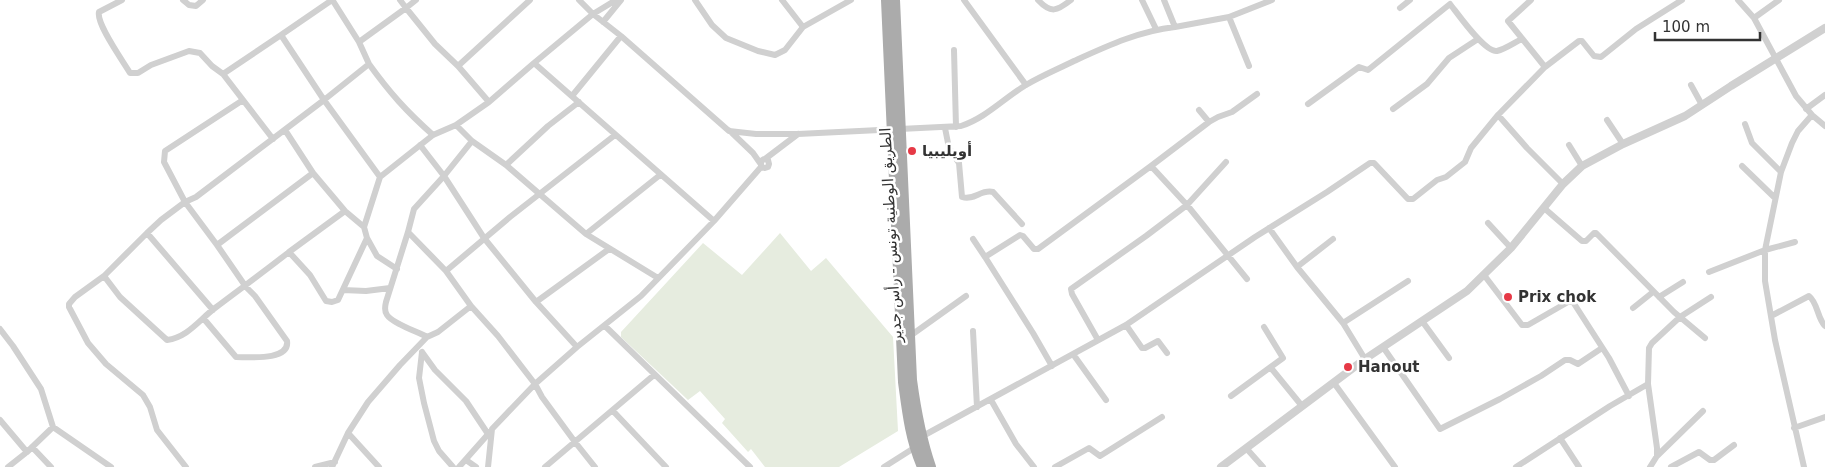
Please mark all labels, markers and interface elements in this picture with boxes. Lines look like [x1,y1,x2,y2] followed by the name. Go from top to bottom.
[1655,10,1760,42] scale bar
[1662,18,1710,36] text: 100 m
[875,127,906,344] street label: الطريق الوطنية تونس - رأس جدير
[922,141,972,160] place label: أويليبيا
[906,145,918,157] marker: أويليبيا
[1518,288,1597,306] place label: Prix chok
[1502,291,1514,303] marker: Prix chok
[1358,358,1420,376] place label: Hanout
[1342,361,1354,373] marker: Hanout

